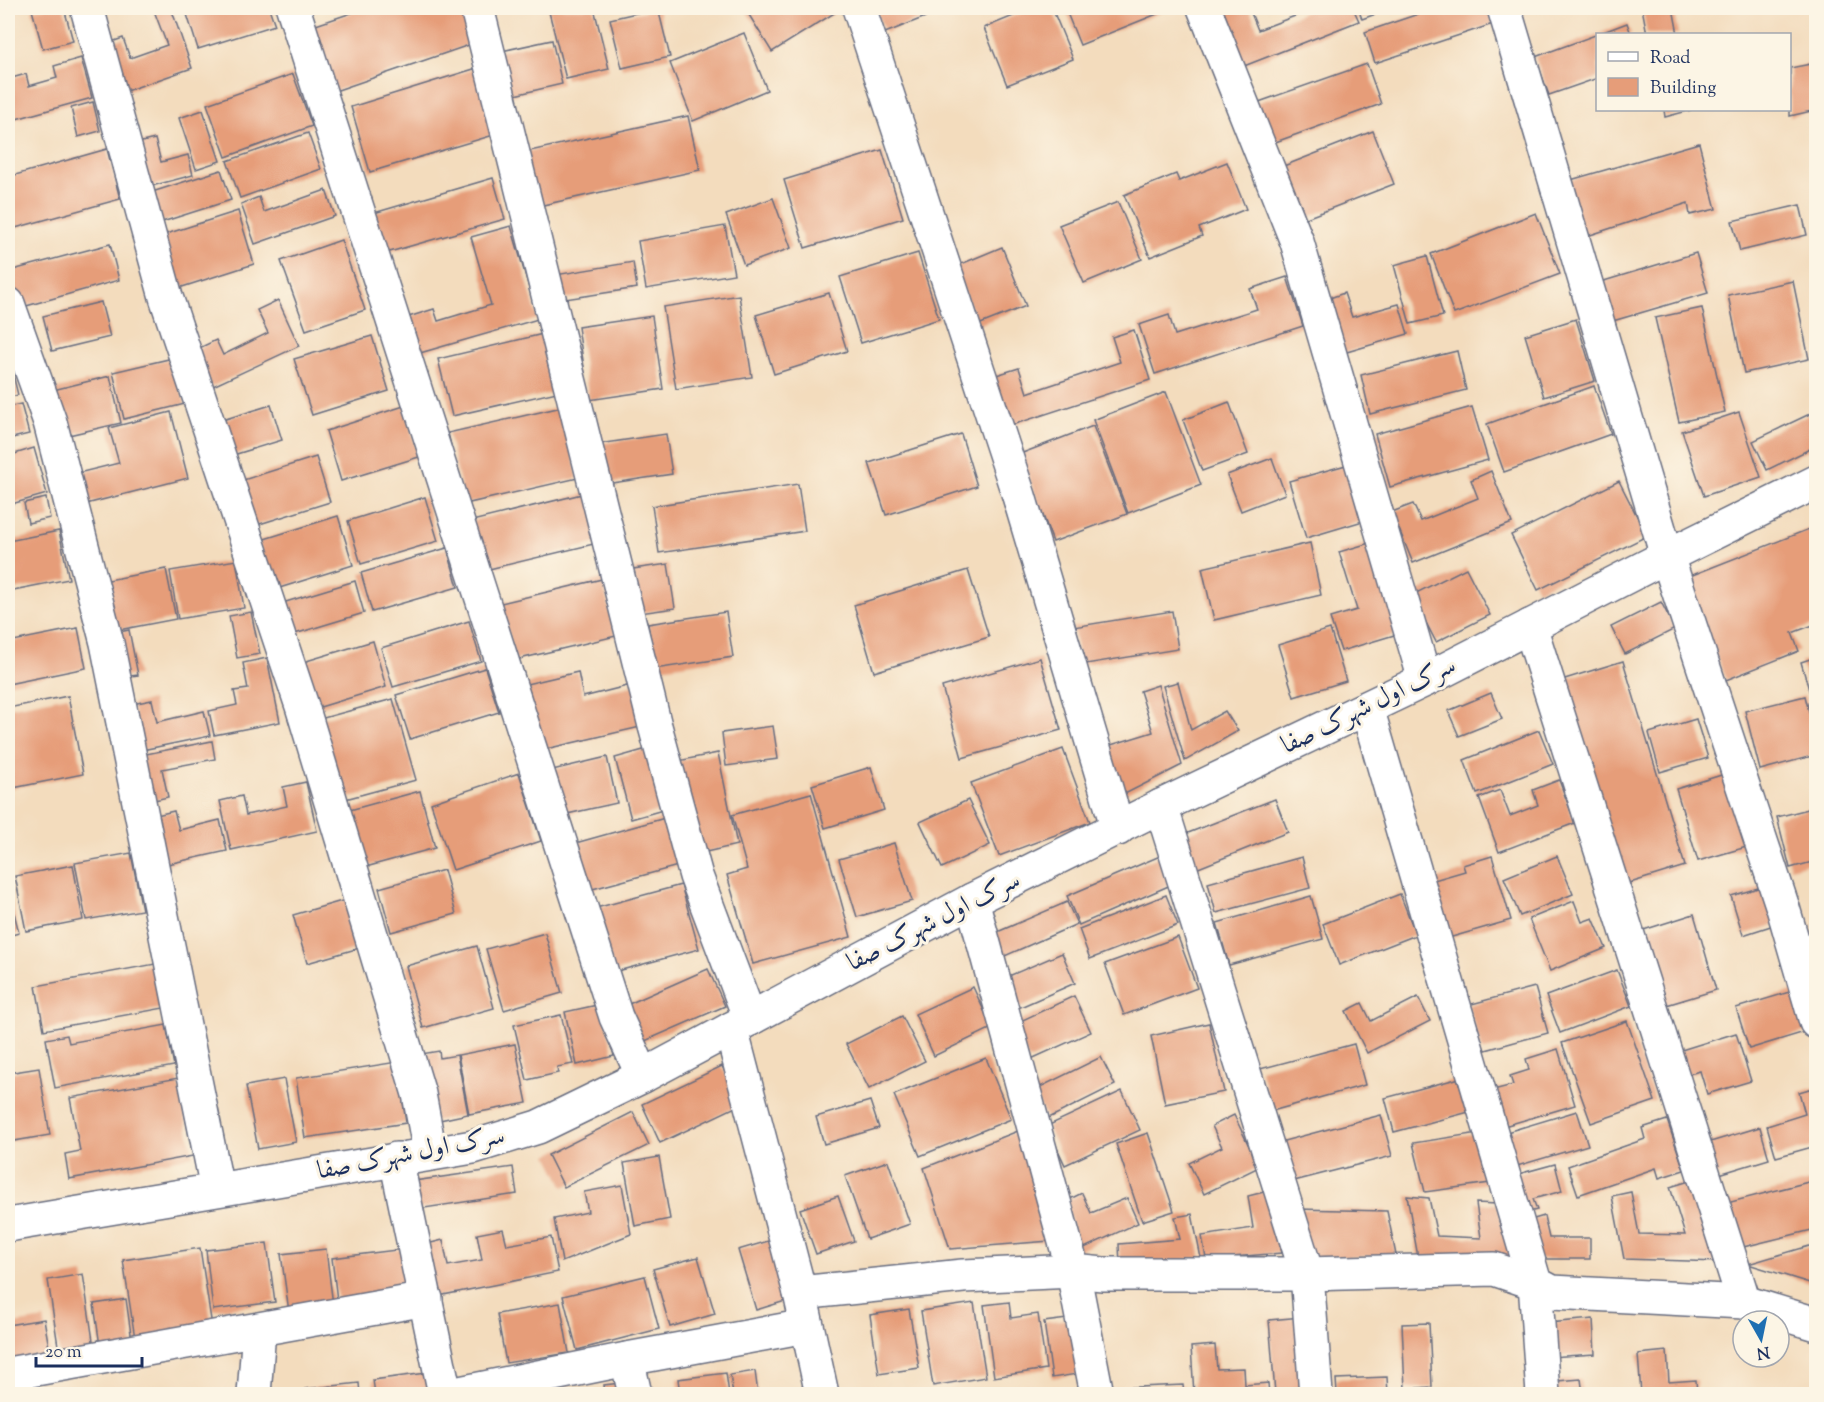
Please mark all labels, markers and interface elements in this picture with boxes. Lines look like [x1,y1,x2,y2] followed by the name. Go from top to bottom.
[1596,33,1791,111] legend
[1650,46,1690,72] text: Road
[1650,76,1716,102] text: Building
[1275,648,1463,764] street label: سرک اول شهرک صفا
[841,862,1027,982] street label: سرک اول شهرک صفا
[314,1118,508,1190] street label: سرک اول شهرک صفا
[1731,1309,1791,1369] north arrow
[36,1330,142,1368] scale bar
[1755,1339,1771,1364] text: N
[45,1340,82,1366] text: 20 m

